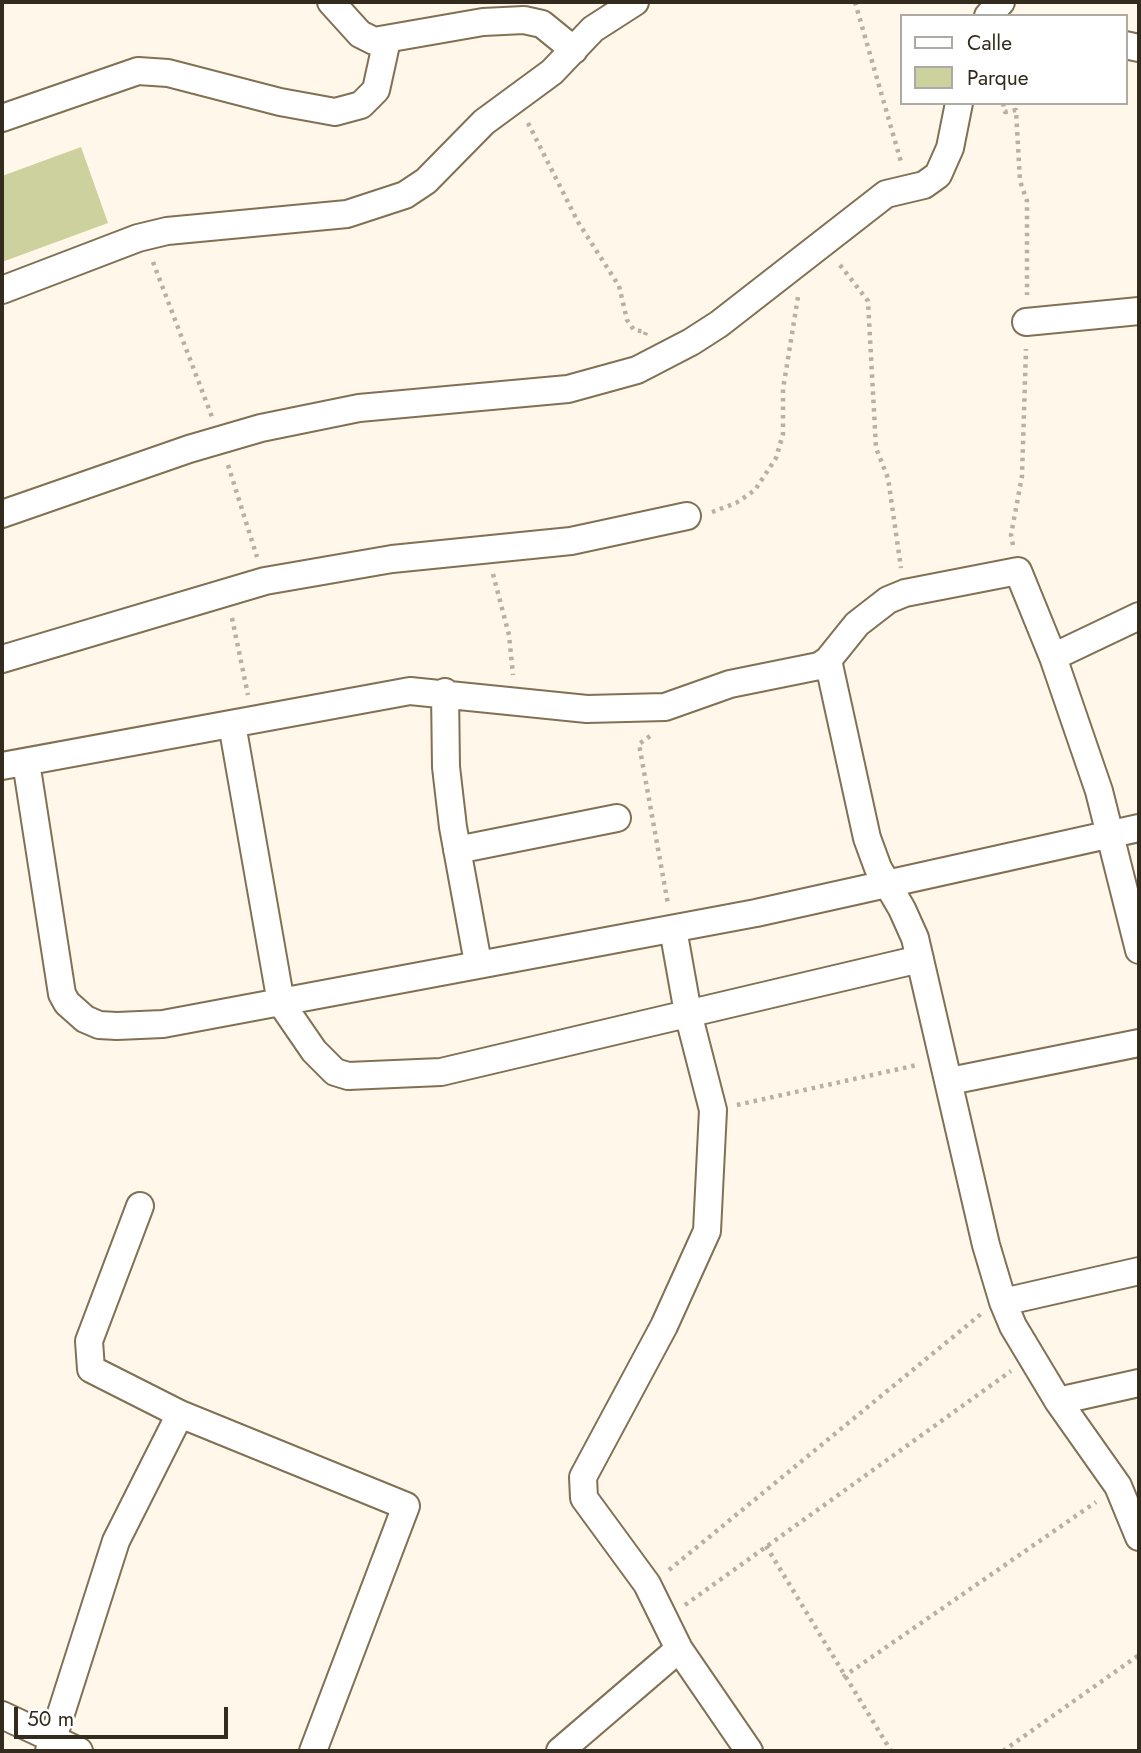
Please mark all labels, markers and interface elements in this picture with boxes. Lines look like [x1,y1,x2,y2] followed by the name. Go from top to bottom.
[900,14,1127,105] legend
[967,28,1012,58] text: Calle
[967,63,1029,93] text: Parque
[18,1694,231,1738] scale bar
[27,1704,74,1734] text: 50 m

